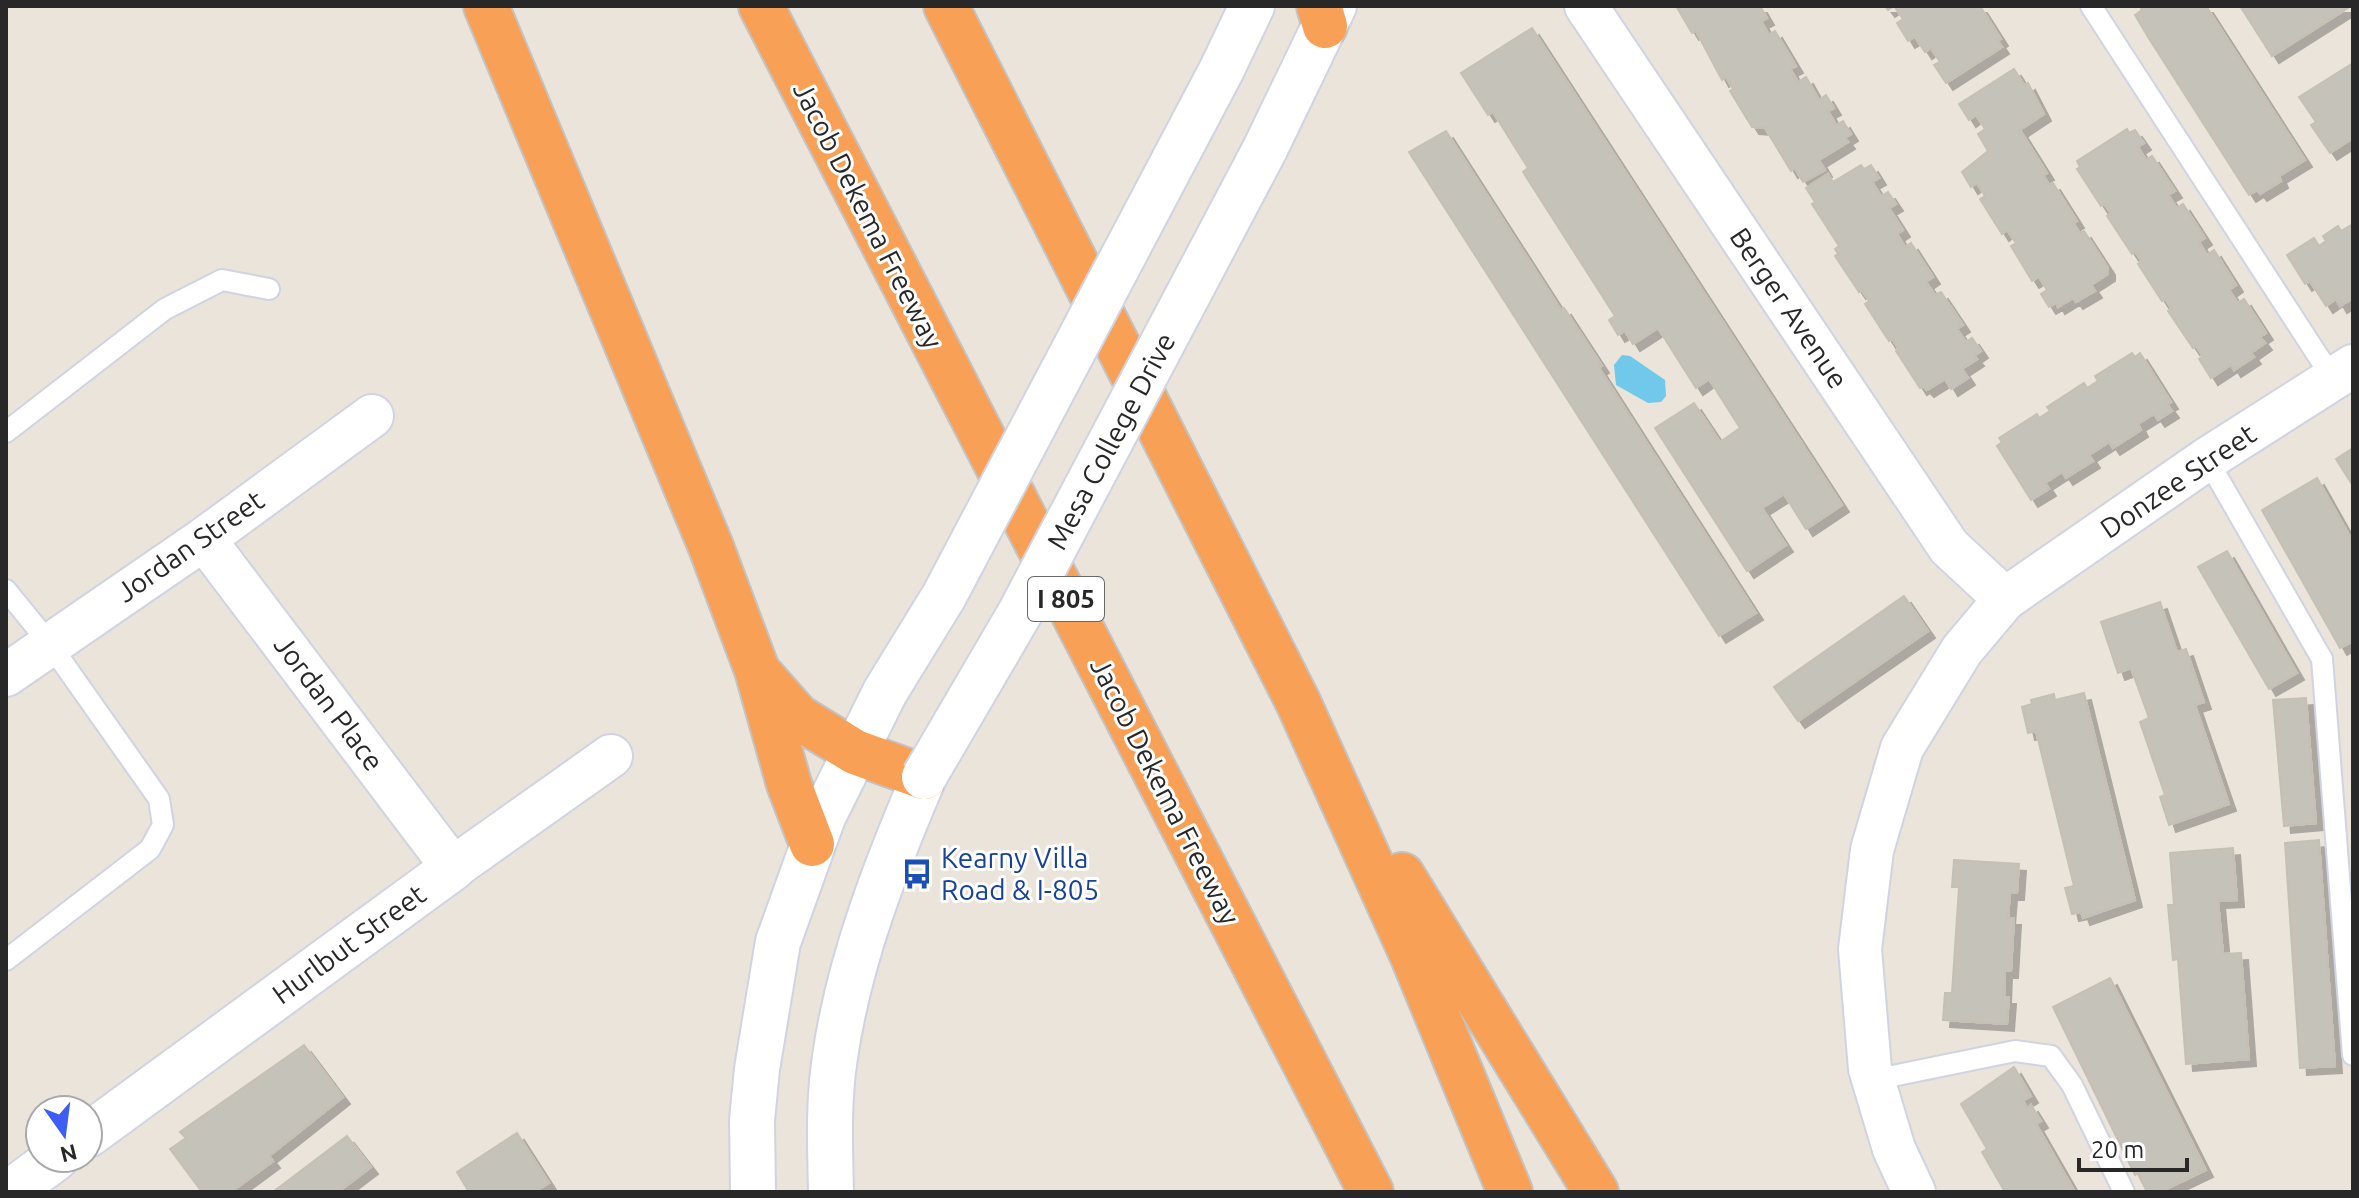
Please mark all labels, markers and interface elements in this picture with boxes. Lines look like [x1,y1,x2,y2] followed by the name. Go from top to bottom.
[788,76,949,353] street label: Jacob Dekema Freeway
[1724,222,1854,394] street label: Berger Avenue
[1040,327,1181,554] street label: Mesa College Drive
[2094,417,2261,544] street label: Donzee Street
[110,484,269,608] street label: Jordan Street
[1028,577,1104,621] road number: I 805
[269,629,390,776] street label: Jordan Place
[1085,652,1246,929] street label: Jacob Dekema Freeway
[941,842,1099,905] place label: Kearny Villa Road & I-805
[900,857,934,891] bus stop icon: Kearny Villa Road & I-805
[266,878,431,1009] street label: Hurlbut Street
[24,1094,104,1174] north arrow
[2079,1122,2187,1172] scale bar
[2091,1136,2144,1163] text: 20 m
[58,1140,80,1168] text: N

